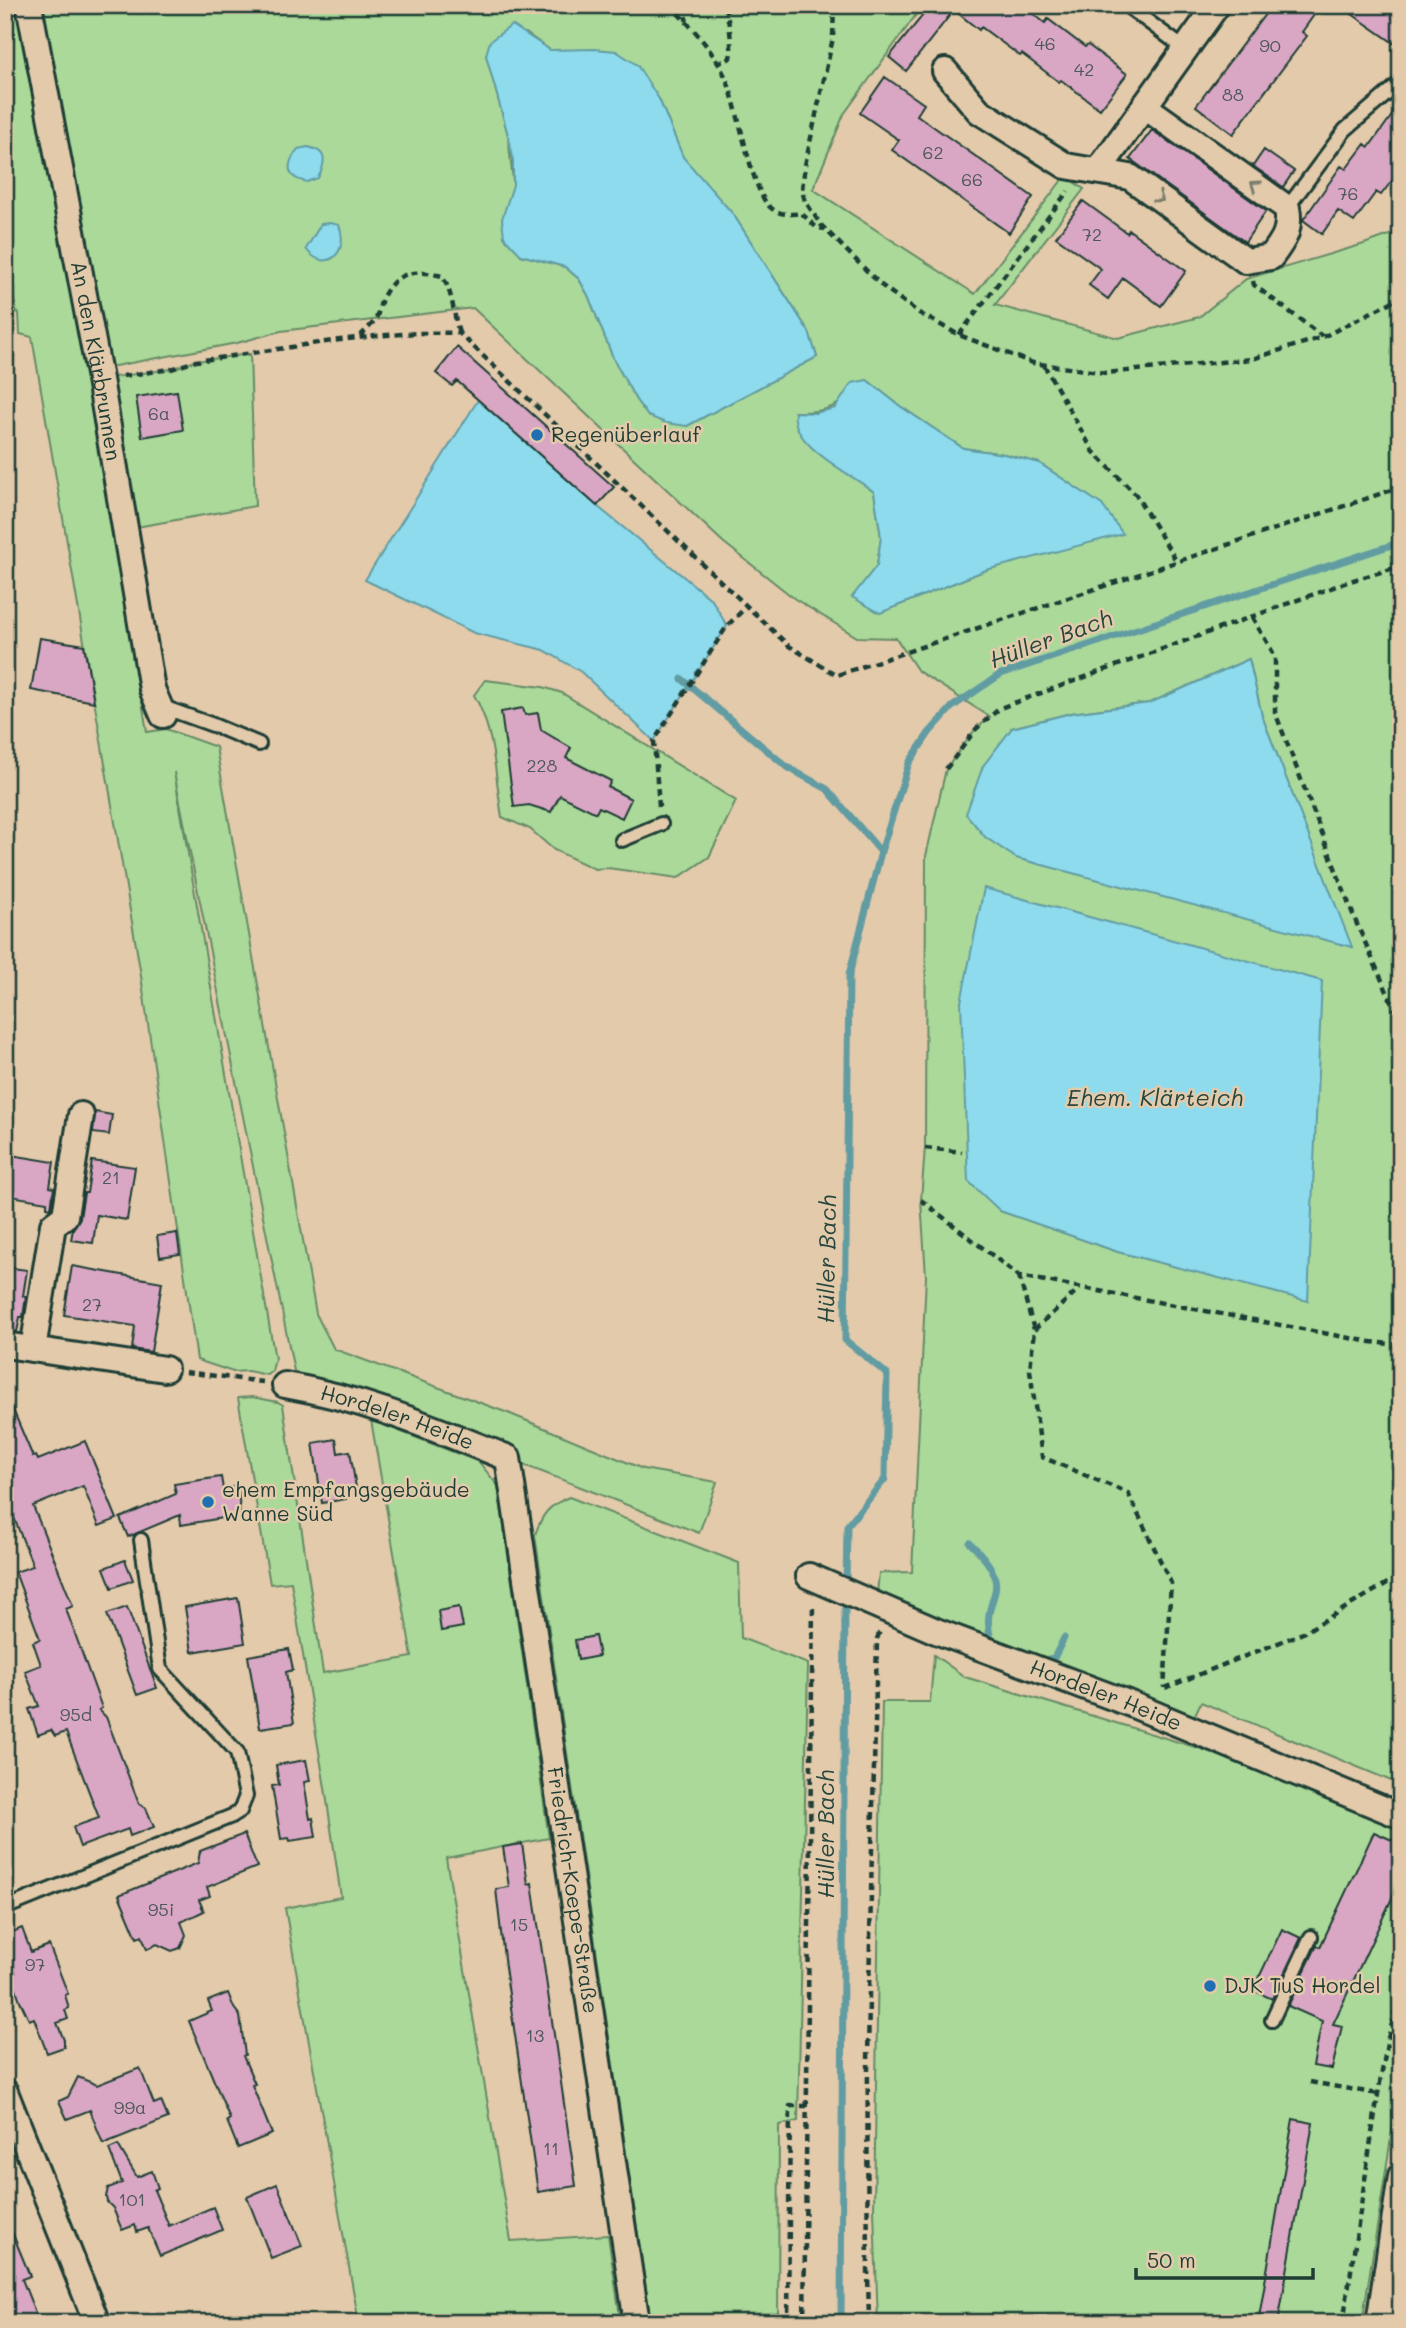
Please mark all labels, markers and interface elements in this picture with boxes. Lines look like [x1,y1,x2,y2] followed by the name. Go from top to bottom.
[1034,31,1056,55] house number: 46
[1259,33,1281,57] house number: 90
[1074,57,1094,81] house number: 42
[1222,82,1244,106] house number: 88
[923,140,943,164] house number: 62
[961,167,983,191] house number: 66
[1250,181,1263,193] one-way arrow
[1338,181,1358,205] house number: 76
[1151,190,1164,202] one-way arrow
[1082,222,1102,246] house number: 72
[66,258,128,462] street label: An den Klärbrunnen
[148,401,170,425] house number: 6a
[551,420,702,447] place label: Regenüberlauf
[529,427,545,443] marker: Regenüberlauf
[985,602,1116,674] water label: Hüller Bach
[527,753,558,777] house number: 228
[1067,1082,1243,1112] water label: Ehem. Klärteich
[102,1165,120,1189] house number: 21
[810,1194,842,1324] water label: Hüller Bach
[82,1292,102,1316] house number: 27
[318,1378,478,1455] street label: Hordeler Heide
[222,1475,470,1526] place label: ehem Empfangsgebäude Wanne Süd
[200,1494,216,1510] marker: ehem Empfangsgebäude Wanne Süd
[1027,1653,1186,1736] street label: Hordeler Heide
[60,1702,92,1726] house number: 95d
[542,1765,606,2015] street label: Friedrich-Koepe-Straße
[810,1770,840,1898] water label: Hüller Bach
[148,1897,174,1921] house number: 95i
[510,1912,528,1936] house number: 15
[25,1952,45,1976] house number: 97
[1224,1971,1381,1998] place label: DJK TuS Hordel
[1202,1978,1218,1994] marker: DJK TuS Hordel
[526,2023,544,2047] house number: 13
[114,2095,146,2119] house number: 99a
[543,2136,559,2160] house number: 11
[118,2187,146,2211] house number: 101
[1136,2237,1313,2281] scale bar
[1147,2246,1196,2273] text: 50 m

